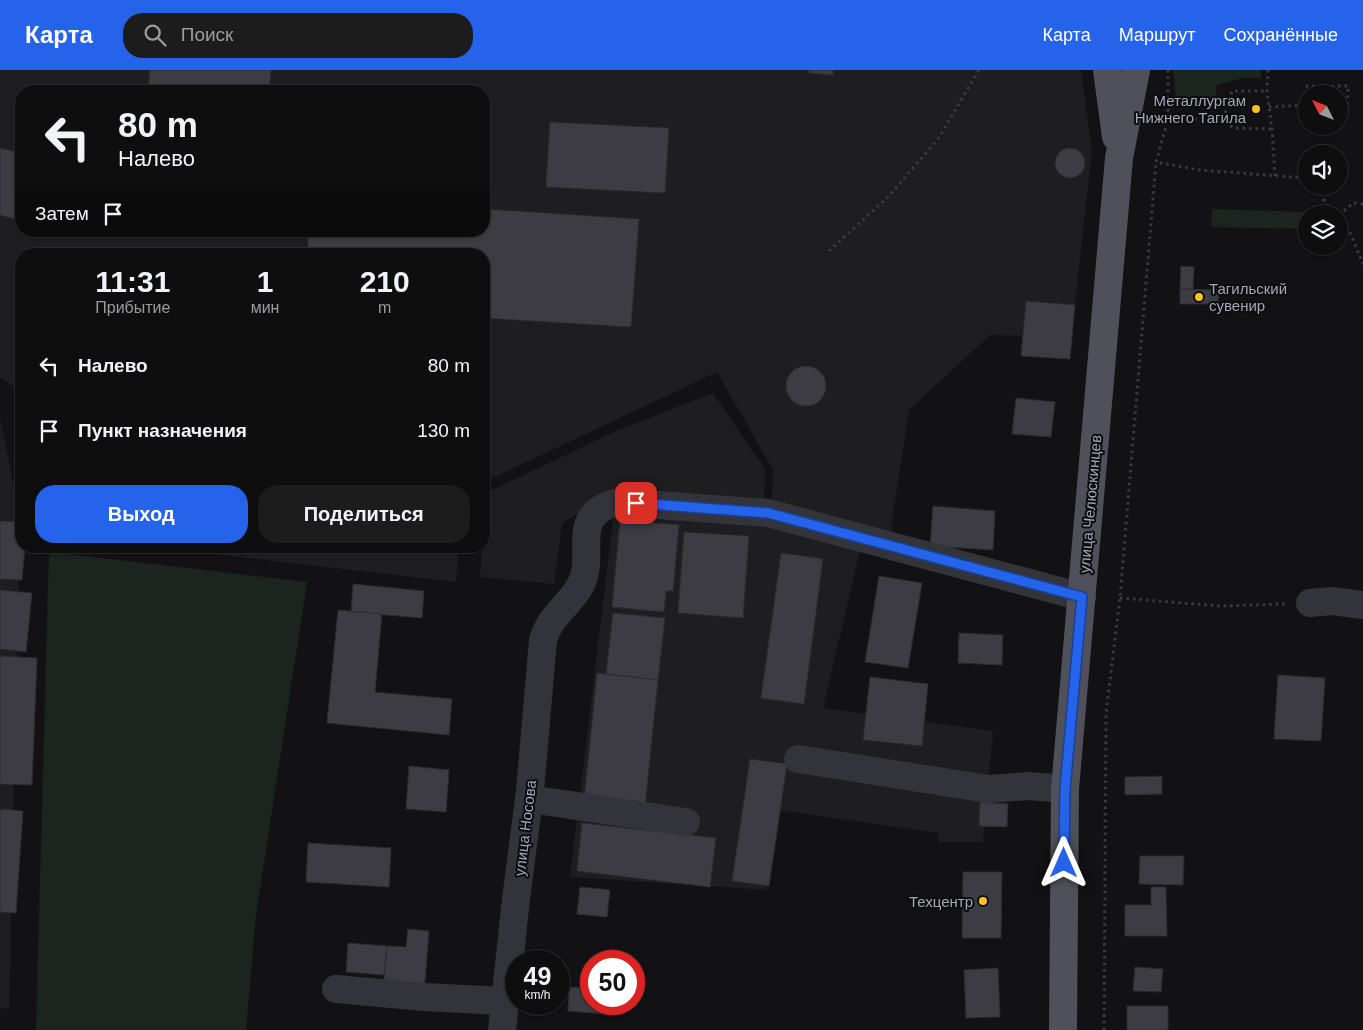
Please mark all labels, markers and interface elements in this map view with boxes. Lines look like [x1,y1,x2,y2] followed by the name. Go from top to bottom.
[123,13,473,58] search box
[25,21,93,48] text: Карта
[141,21,169,49] icon: search
[181,24,233,45] text: Поиск
[1043,25,1091,45] text: Карта
[1119,25,1195,45] text: Маршрут
[1223,25,1338,45] text: Сохранённые
[1298,85,1348,135] north arrow
[1298,85,1348,255] map controls
[1135,92,1247,126] place label: Металлургам Нижнего Тагила
[1250,103,1262,115] marker: Металлургам Нижнего Тагила
[35,105,100,170] icon: left
[118,105,198,144] text: 80 m
[1298,145,1348,195] button: sound
[118,146,195,171] text: Налево
[99,200,127,228] icon: arrive
[35,203,89,224] text: Затем
[1298,205,1348,255] button: layers
[95,265,170,298] text: 11:31
[257,265,273,298] text: 1
[360,265,410,298] text: 210
[1209,280,1287,314] place label: Тагильский сувенир
[1193,291,1205,303] marker: Тагильский сувенир
[95,299,170,316] text: Прибытие
[251,299,279,316] text: мин
[378,299,391,316] text: m
[35,352,63,380] icon: left
[78,355,148,376] text: Налево
[428,355,470,376] text: 80 m
[35,417,63,445] icon: arrive
[78,420,247,441] text: Пункт назначения
[417,420,470,441] text: 130 m
[1075,434,1105,574] street label: улица Челюскинцев
[615,482,657,524] pin
[35,485,248,543] button: Выход
[258,485,470,543] button: Поделиться
[622,489,650,517] icon: arrive
[511,778,539,877] street label: улица Носова
[1037,836,1089,888] position arrow
[909,893,973,910] place label: Техцентр
[977,895,989,907] marker: Техцентр
[580,950,645,1015] speed limit sign: 50
[524,962,551,990] text: 49
[524,988,551,1002] text: km/h

